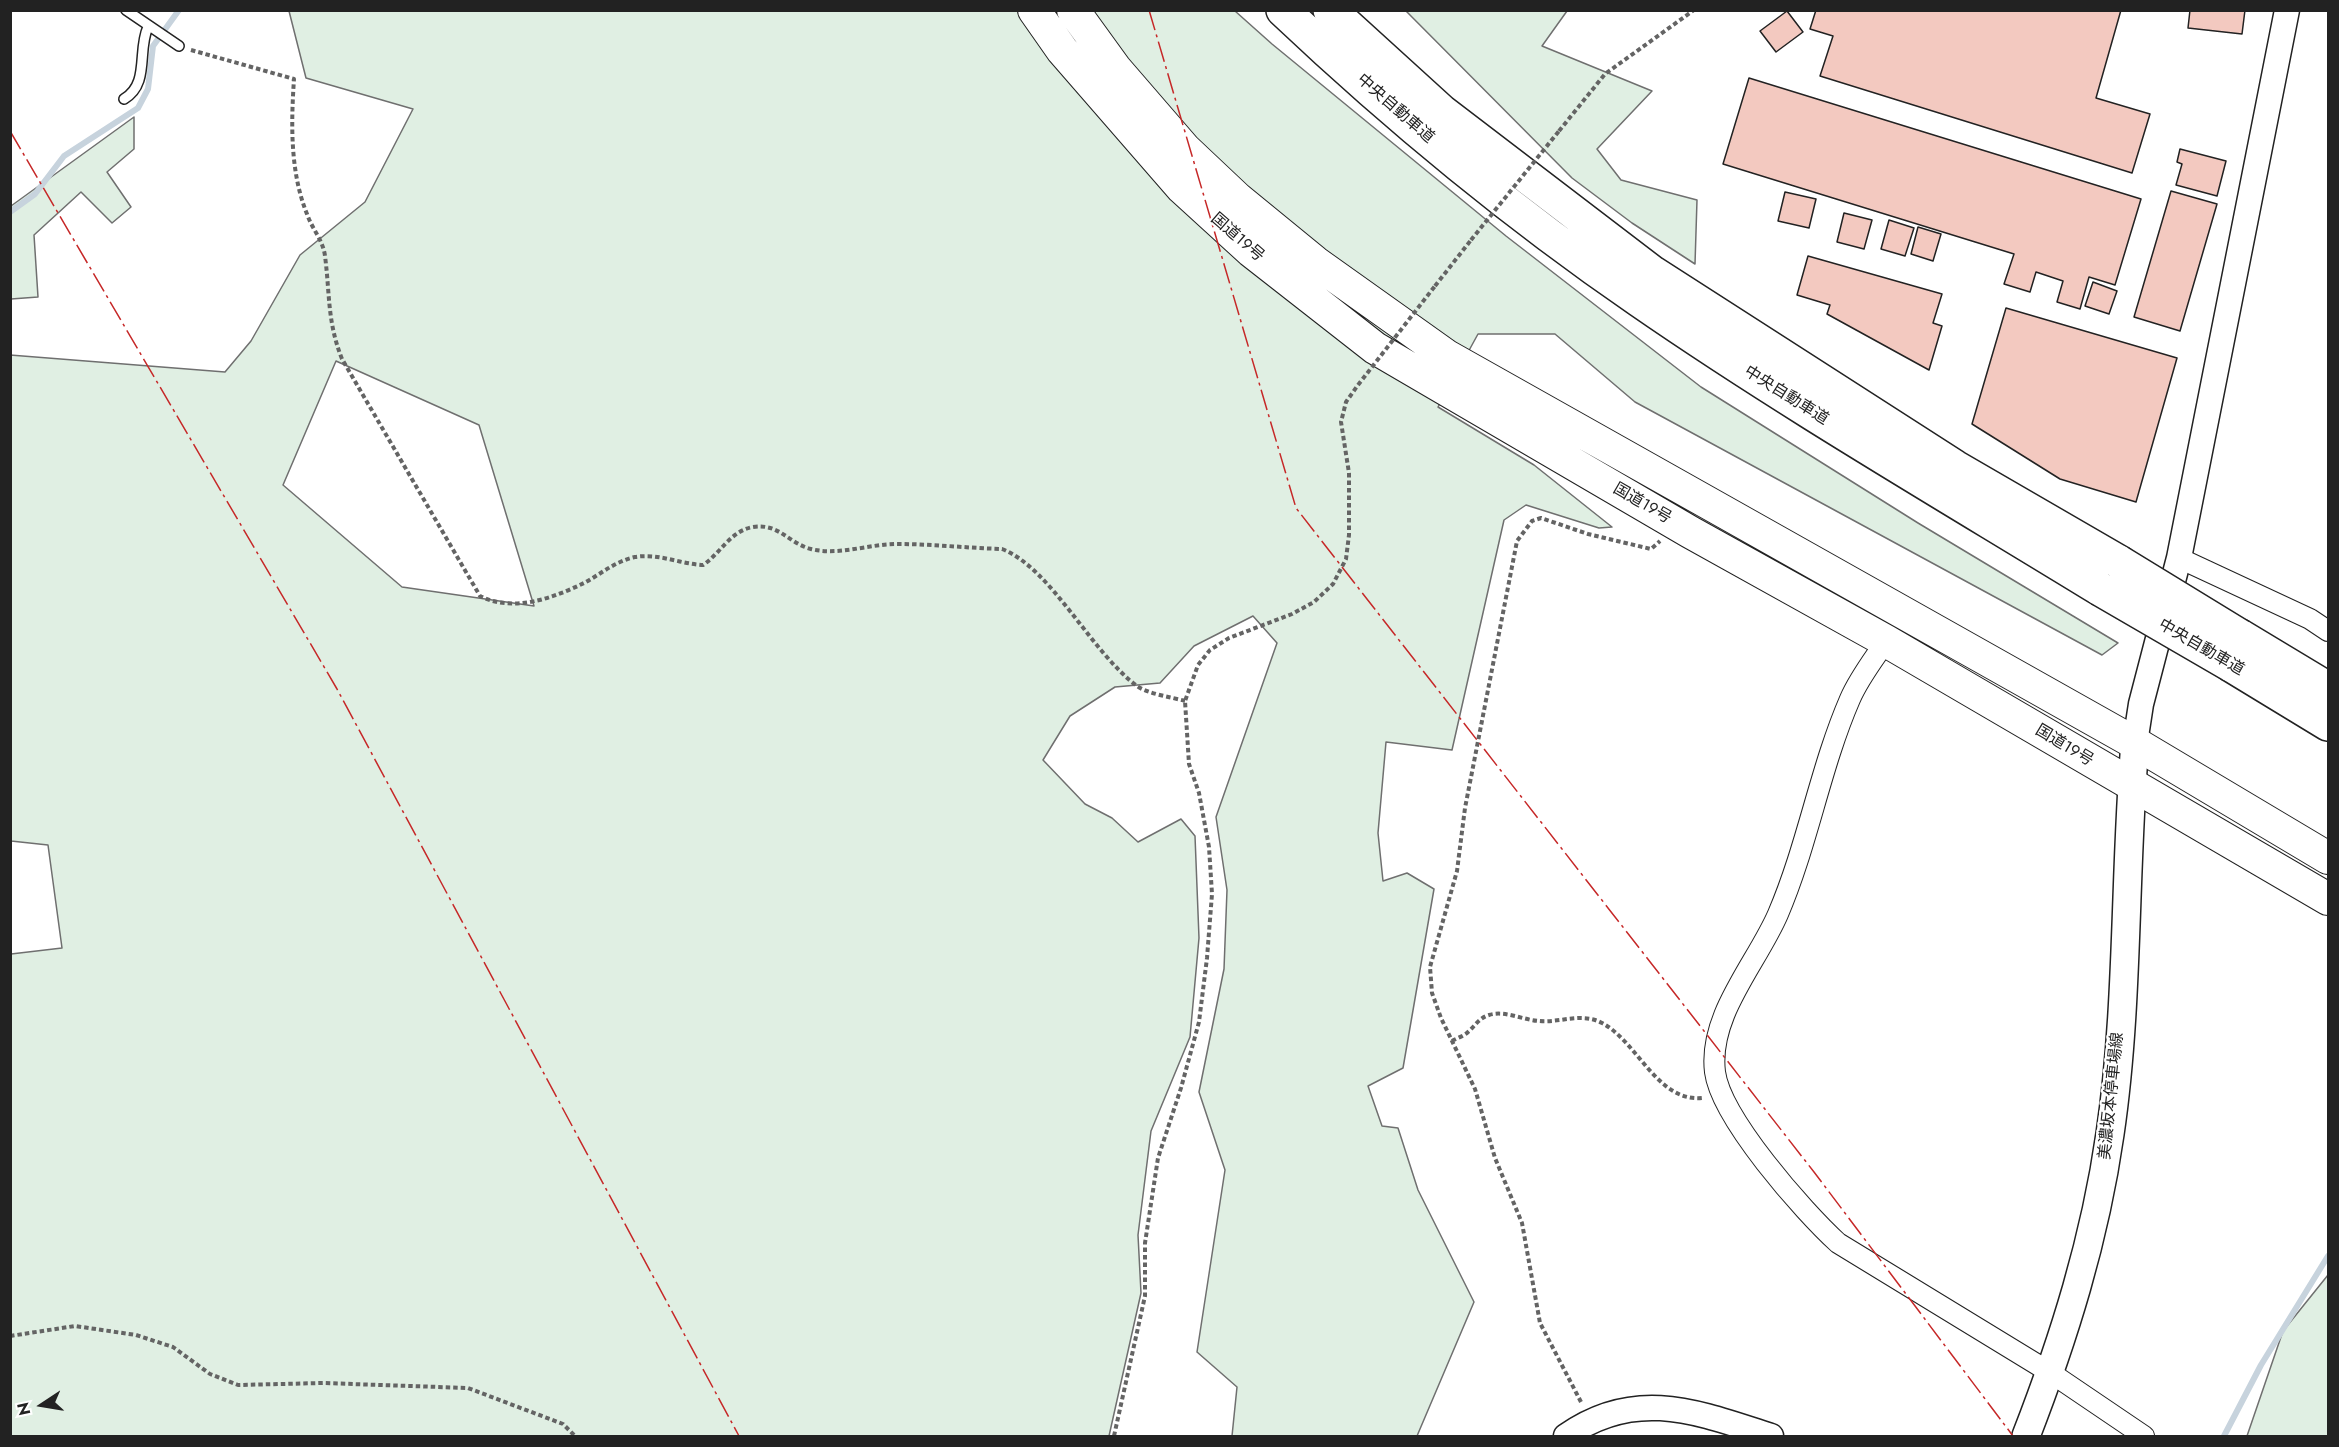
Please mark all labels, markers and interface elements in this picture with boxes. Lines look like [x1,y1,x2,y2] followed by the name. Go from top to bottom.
[1352,70,1438,148] street label: 中央自動車道
[1206,210,1268,266] street label: 国道19号
[1740,362,1832,430] street label: 中央自動車道
[1609,480,1675,528] street label: 国道19号
[2155,616,2247,680] street label: 中央自動車道
[2031,721,2097,771] street label: 国道19号
[2096,1031,2128,1161] street label: 美濃坂本停車場線
[12,1375,72,1435] north arrow
[11,1400,36,1417] text: N

